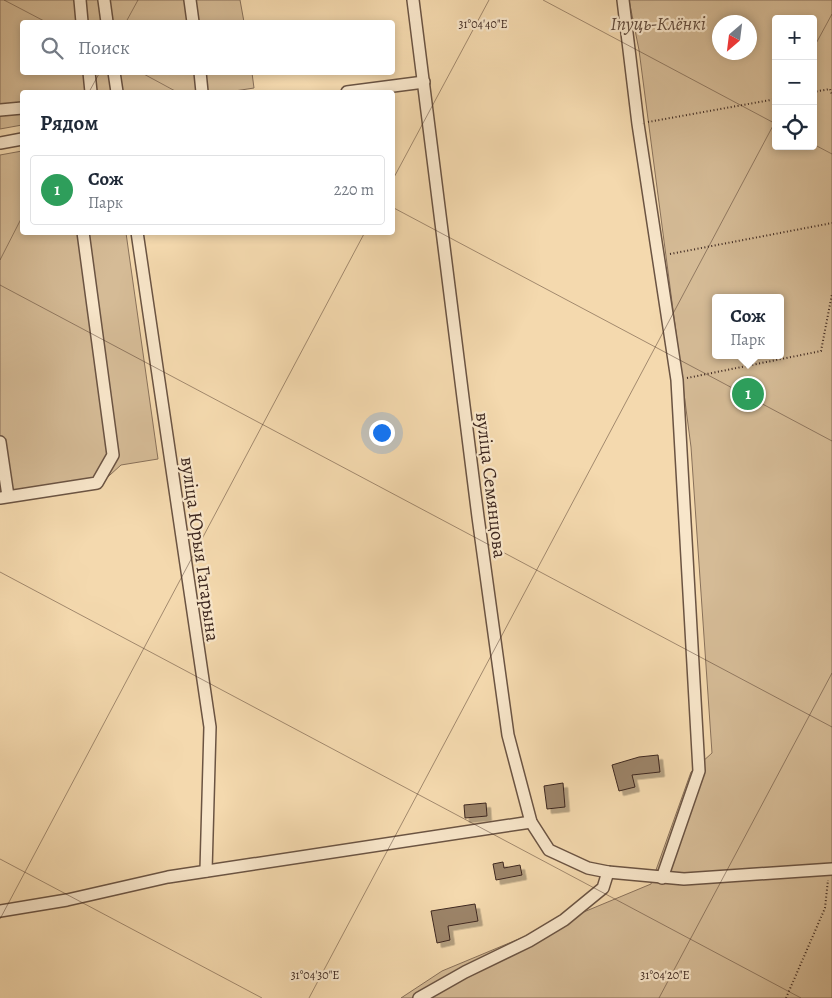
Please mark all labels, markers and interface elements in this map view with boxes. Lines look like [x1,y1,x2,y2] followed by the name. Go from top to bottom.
[610,11,706,37] park label: Іпуць-Клёнкі
[712,15,757,60] north arrow
[772,15,817,150] map controls
[772,15,817,60] button: +
[458,16,508,32] text: 31°04'40"E
[20,20,395,75] search box
[38,34,66,62] icon: search
[78,35,130,61] text: Поиск
[772,60,817,105] button: −
[772,105,817,150] button: locate
[40,109,98,137] text: Рядом
[88,166,123,192] text: Сож
[54,179,60,201] text: 1
[334,179,374,201] text: 220 m
[88,192,123,214] text: Парк
[712,294,784,359] popup
[730,303,766,329] text: Сож
[730,329,765,351] text: Парк
[732,375,764,413] pin: 1
[469,411,513,560] street label: вуліца Семянцова
[369,420,395,446] your location
[174,455,226,643] street label: вуліца Юрыя Гагарына
[291,967,339,983] text: 31°04'30"E
[640,967,690,983] text: 31°04'20"E

